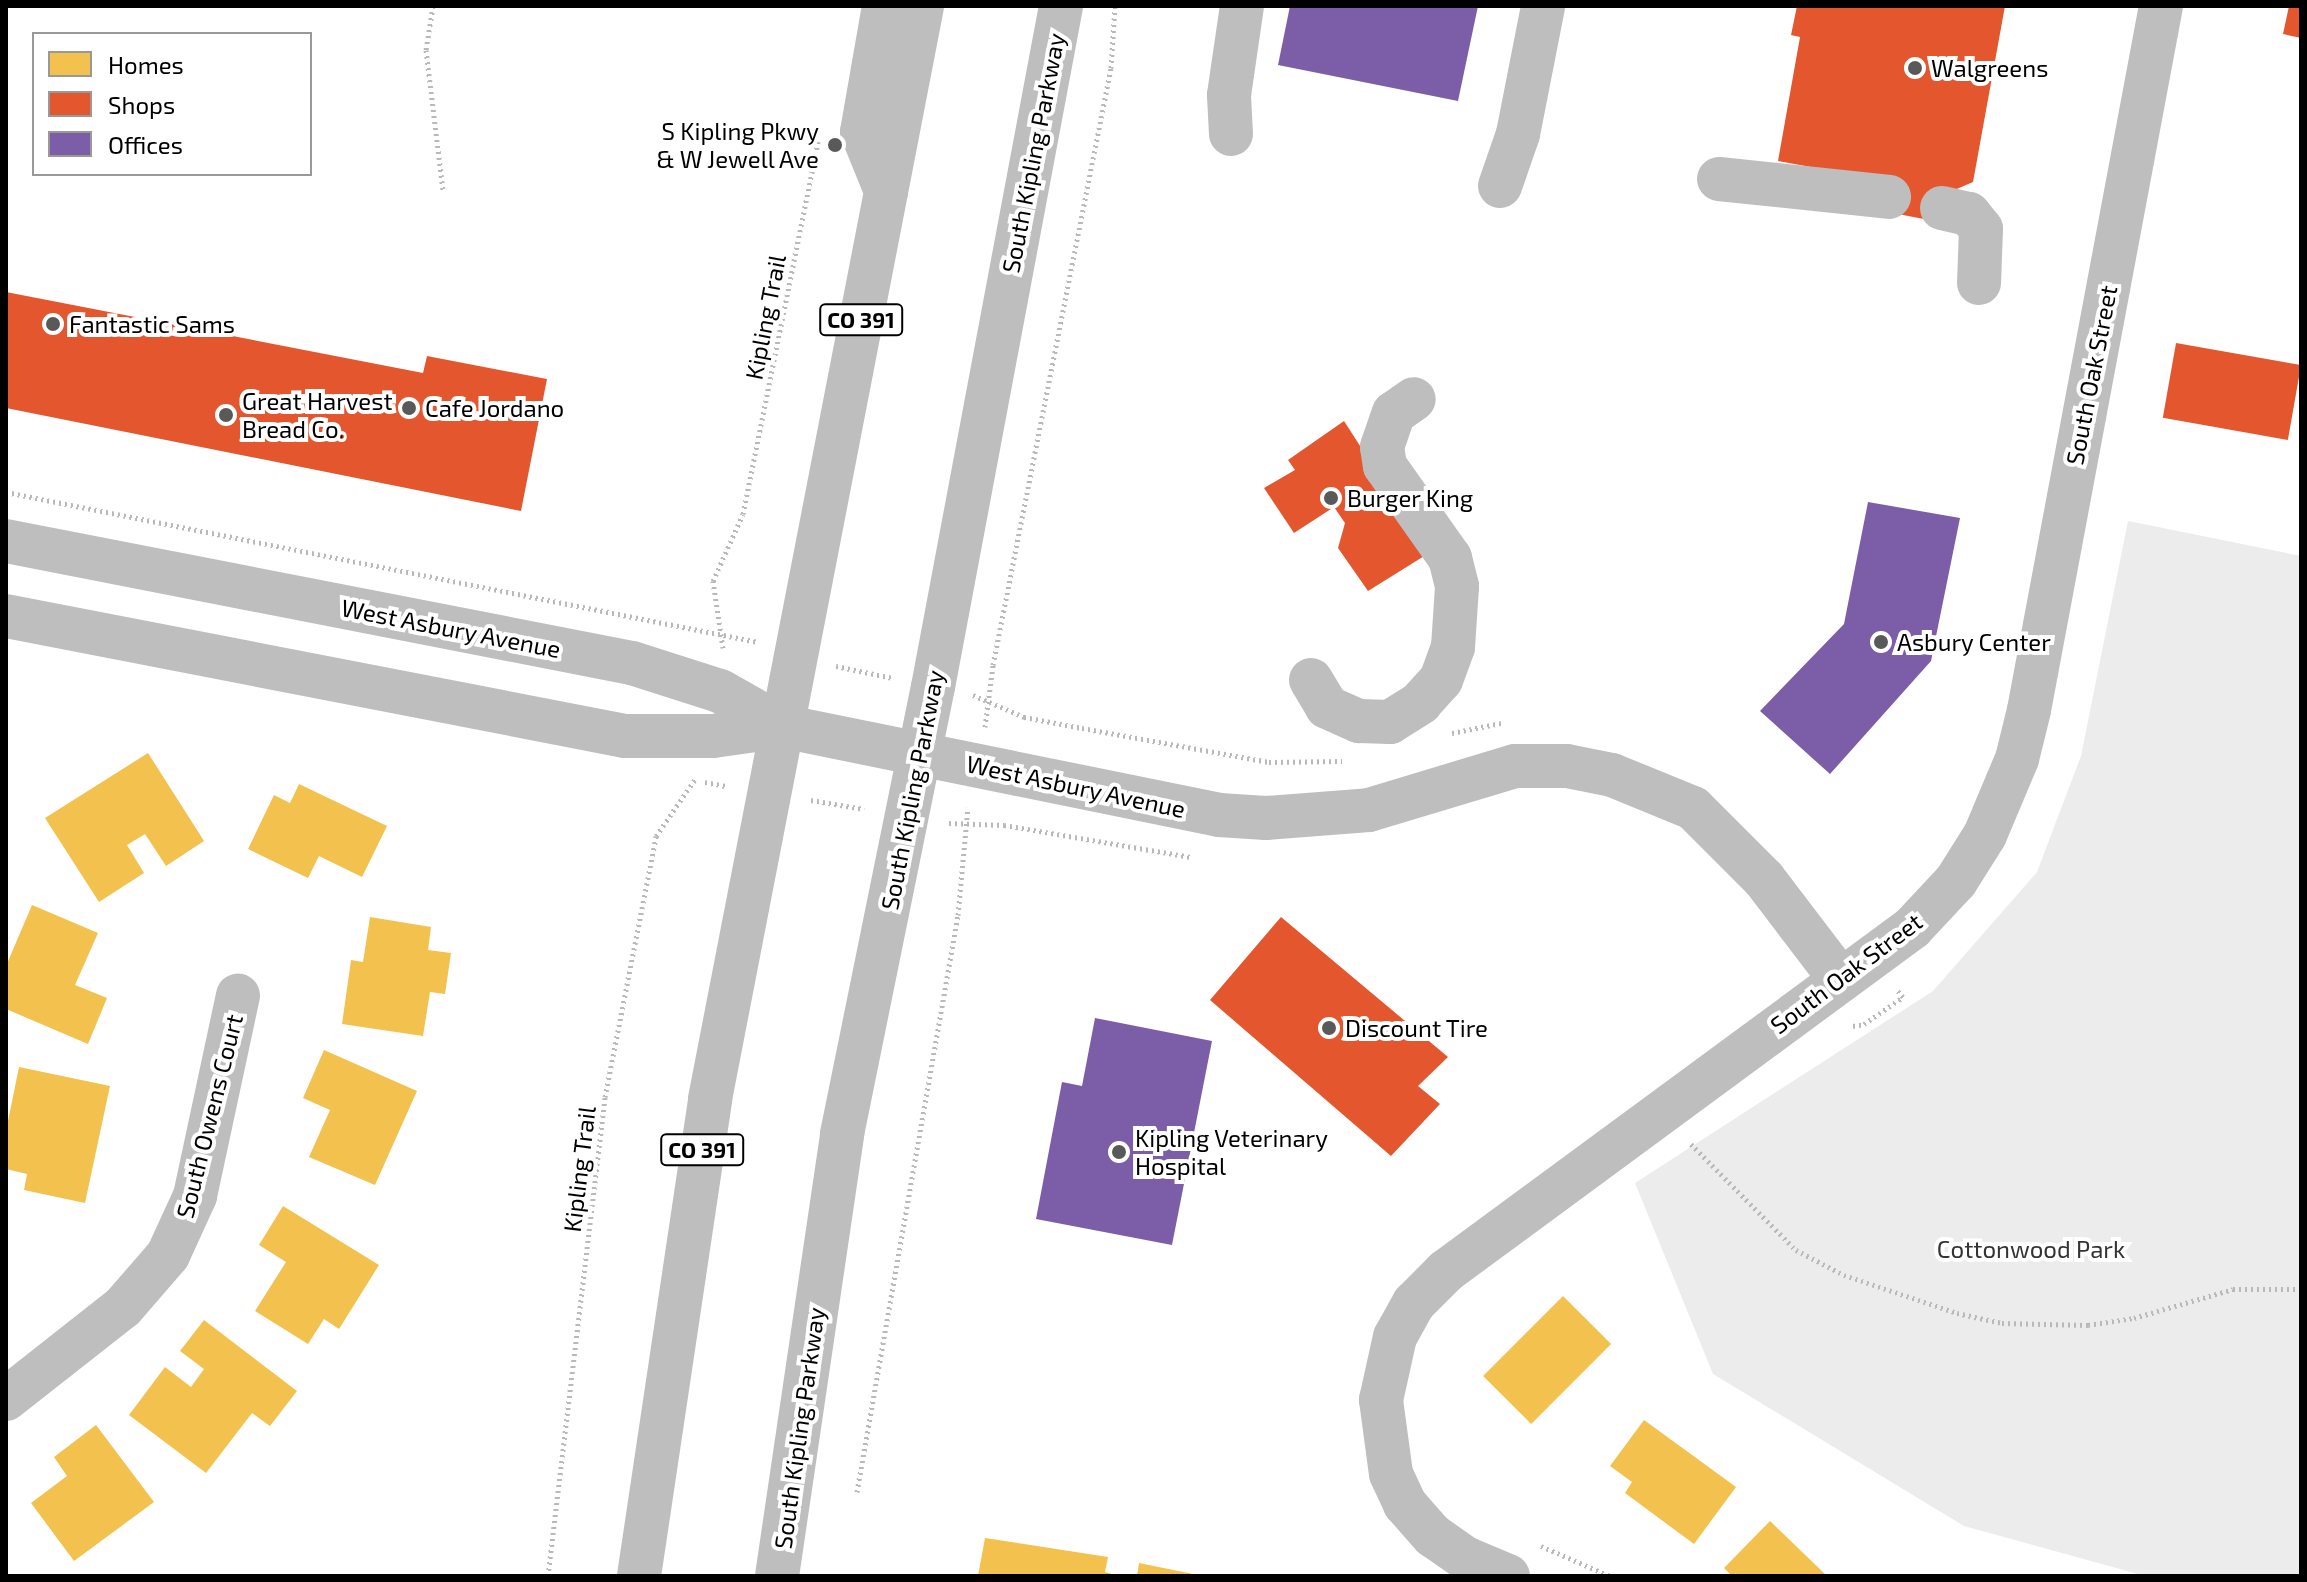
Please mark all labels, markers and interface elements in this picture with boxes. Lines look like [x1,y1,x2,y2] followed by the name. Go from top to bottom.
[996,31,1070,275] street label: South Kipling Parkway
[32,32,312,176] legend
[108,50,184,79] text: Homes
[1931,54,2048,82] place label: Walgreens
[1906,59,1924,77] marker: Walgreens
[108,90,175,119] text: Shops
[654,117,819,173] place label: S Kipling Pkwy & W Jewell Ave
[108,130,183,159] text: Offices
[826,136,844,154] marker: S Kipling Pkwy & W Jewell Ave
[739,252,791,382] street label: Kipling Trail
[2059,283,2123,467] street label: South Oak Street
[819,302,903,338] road number: CO 391
[69,310,235,338] place label: Fantastic Sams
[44,315,62,333] marker: Fantastic Sams
[242,387,393,443] place label: Great Harvest Bread Co.
[425,394,565,422] place label: Cafe Jordano
[400,399,418,417] marker: Cafe Jordano
[217,406,235,424] marker: Great Harvest Bread Co.
[1347,484,1474,512] place label: Burger King
[1322,489,1340,507] marker: Burger King
[338,592,564,664] street label: West Asbury Avenue
[1897,628,2051,656] place label: Asbury Center
[1872,633,1890,651] marker: Asbury Center
[875,668,949,912] street label: South Kipling Parkway
[963,749,1189,823] street label: West Asbury Avenue
[1764,907,1928,1039] street label: South Oak Street
[170,1011,248,1221] street label: South Owens Court
[1345,1014,1488,1042] place label: Discount Tire
[1320,1019,1338,1037] marker: Discount Tire
[557,1104,601,1234] street label: Kipling Trail
[1135,1124,1328,1180] place label: Kipling Veterinary Hospital
[660,1132,744,1168] road number: CO 391
[1110,1143,1128,1161] marker: Kipling Veterinary Hospital
[1937,1235,2125,1263] park label: Cottonwood Park
[768,1305,830,1551] street label: South Kipling Parkway

